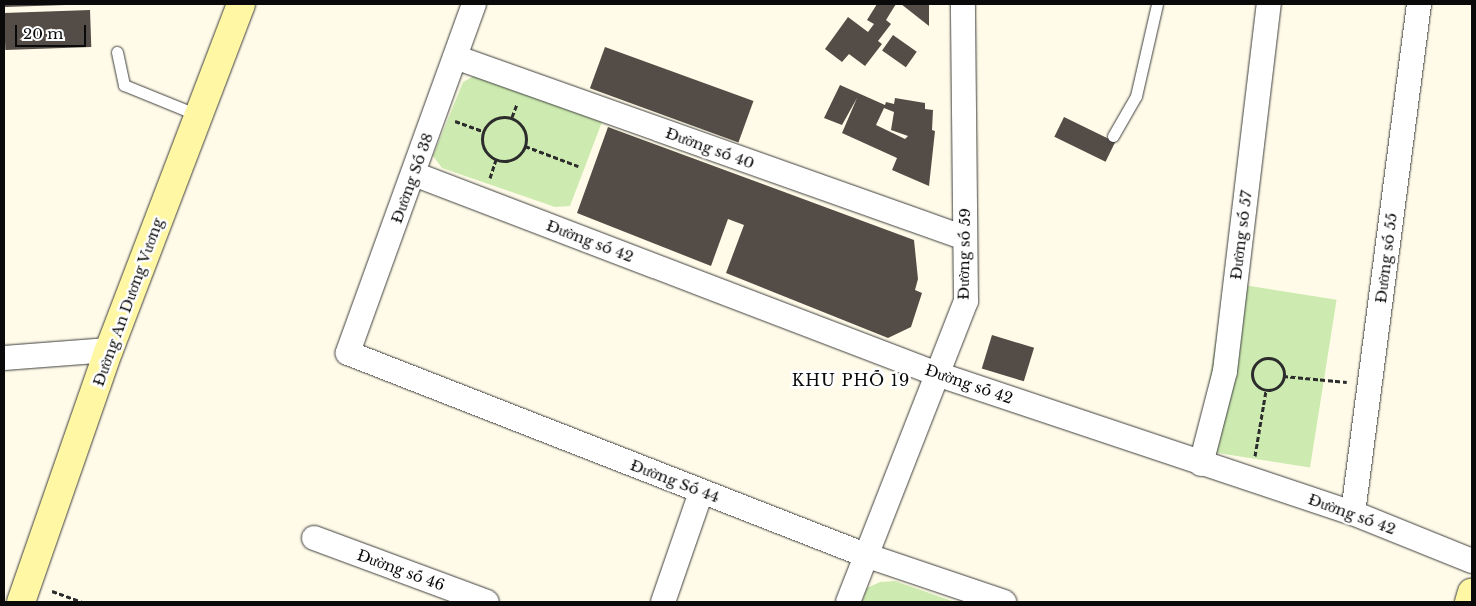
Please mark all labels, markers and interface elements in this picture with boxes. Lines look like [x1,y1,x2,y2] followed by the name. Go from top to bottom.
[18,15,89,47] scale bar
[23,24,63,43] text: 20 m
[663,124,757,172] street label: Đường số 40
[387,130,437,226] street label: Đường Số 38
[1227,189,1255,281] street label: Đường số 57
[954,208,974,300] street label: Đường số 59
[1372,212,1400,304] street label: Đường số 55
[89,215,167,389] street label: Đường An Dương Vương
[544,216,636,266] street label: Đường số 42
[923,361,1015,407] street label: Đường số 42
[791,370,911,390] district label: KHU PHỐ 19
[628,456,722,506] street label: Đường Số 44
[1306,490,1398,538] street label: Đường số 42
[355,546,447,594] street label: Đường số 46

